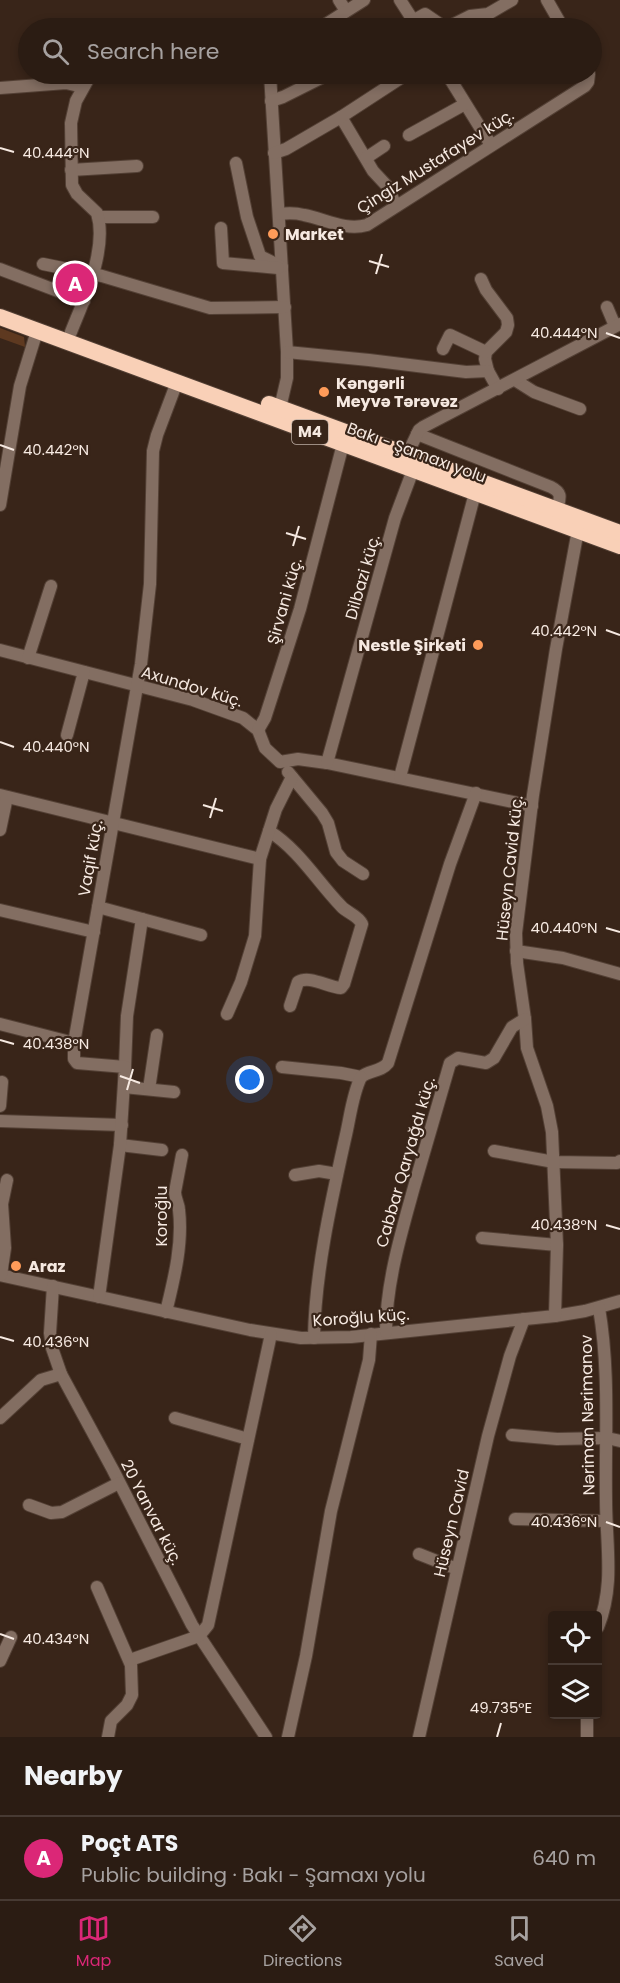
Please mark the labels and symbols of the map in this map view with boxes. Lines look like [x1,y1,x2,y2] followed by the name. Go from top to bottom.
[352,104,518,219] street label: Çingiz Mustafayev küç.
[22,142,90,163] text: 40.444°N
[285,223,344,246] place label: Market
[266,227,280,241] marker: Market
[56,260,94,306] pin: A
[530,322,598,343] text: 40.444°N
[336,372,458,413] place label: Kəngərli Meyvə Tərəvəz
[317,385,331,399] marker: Kəngərli Meyvə Tərəvəz
[344,417,490,488] street label: Bakı - Şamaxı yolu
[292,420,328,444] road number: M4
[23,439,89,460] text: 40.442°N
[339,532,386,623] street label: Dilbazi küç.
[261,555,308,647] street label: Şirvani küç.
[531,620,597,641] text: 40.442°N
[358,634,466,657] place label: Nestle Şirkəti
[471,638,485,652] marker: Nestle Şirkəti
[138,660,245,713] street label: Axundov küç.
[23,736,90,757] text: 40.440°N
[490,794,529,942] street label: Hüseyn Cavid küç.
[72,818,109,898] street label: Vaqif küç.
[531,917,598,938] text: 40.440°N
[23,1033,89,1054] text: 40.438°N
[235,1065,264,1094] your location
[370,1074,441,1250] street label: Cabbar Qaryağdı küç.
[150,1185,173,1247] street label: Koroğlu
[531,1214,597,1235] text: 40.438°N
[28,1255,66,1278] place label: Araz
[9,1259,23,1273] marker: Araz
[312,1303,410,1332] street label: Koroğlu küç.
[23,1331,89,1352] text: 40.436°N
[575,1334,600,1496] street label: Nəriman Nərimanov
[115,1456,188,1569] street label: 20 Yanvar küç.
[428,1467,475,1579] street label: Hüseyn Cavid
[531,1511,597,1532] text: 40.436°N
[23,1628,89,1649] text: 40.434°N
[470,1697,532,1718] text: 49.735°E

